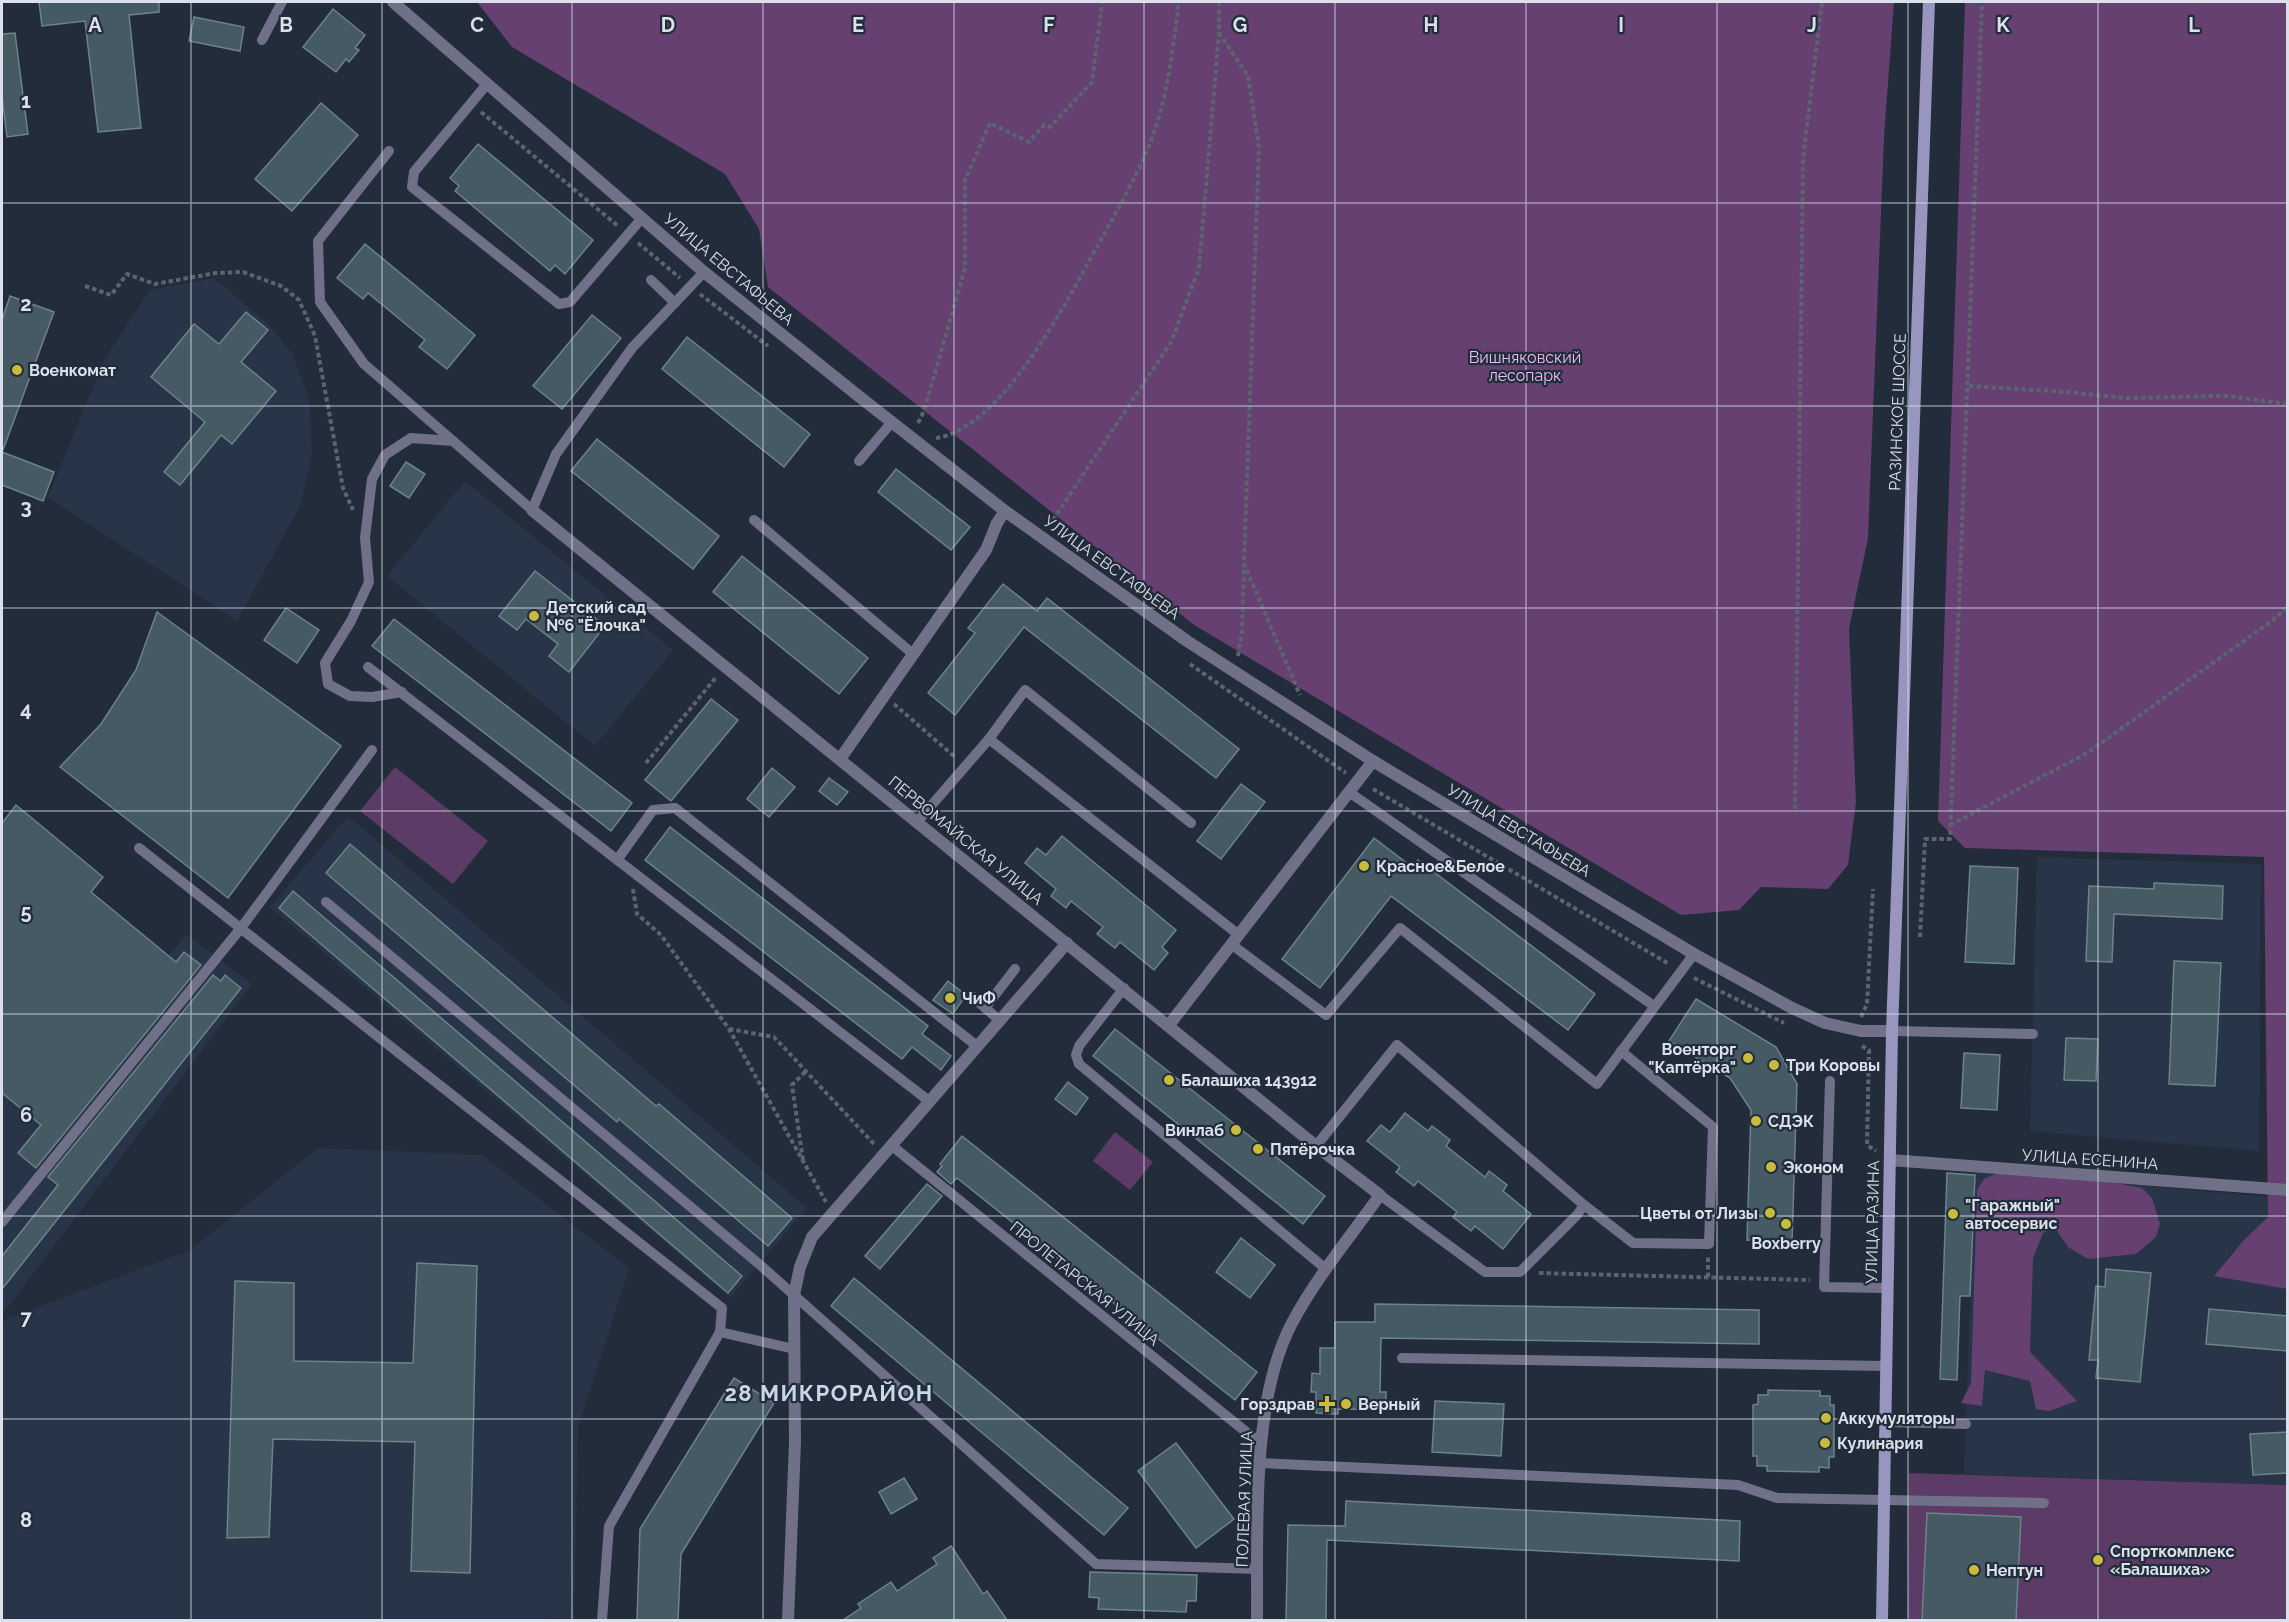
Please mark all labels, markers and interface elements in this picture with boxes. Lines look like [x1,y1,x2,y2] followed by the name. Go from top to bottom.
[88,13,102,37] text: A
[279,13,293,37] text: B
[470,13,484,37] text: C
[661,13,675,37] text: D
[852,13,864,37] text: E
[1043,13,1055,37] text: F
[1233,13,1247,37] text: G
[1424,13,1438,37] text: H
[1618,13,1624,37] text: I
[1807,13,1817,37] text: J
[1996,13,2010,37] text: K
[2188,13,2200,37] text: L
[21,89,31,113] text: 1
[660,209,798,329] street label: УЛИЦА ЕВСТАФЬЕВА
[20,292,32,316] text: 2
[1885,333,1910,491] street label: РАЗИНСКОЕ ШОССЕ
[1469,348,1581,385] park label: Вишняковский лесопарк
[29,361,116,380] place label: Военкомат
[10,363,24,377] marker: Военкомат
[20,495,32,519] text: 3
[1040,512,1184,623] street label: УЛИЦА ЕВСТАФЬЕВА
[546,598,646,635] place label: Детский сад №6 "Ёлочка"
[527,609,541,623] marker: Детский сад №6 "Ёлочка"
[20,697,32,721] text: 4
[885,772,1047,909] street label: ПЕРВОМАЙСКАЯ УЛИЦА
[1444,780,1594,881] street label: УЛИЦА ЕВСТАФЬЕВА
[1376,857,1505,876] place label: Красное&Белое
[1357,859,1371,873] marker: Красное&Белое
[20,900,32,924] text: 5
[962,989,996,1008] place label: ЧиФ
[943,991,957,1005] marker: ЧиФ
[1648,1040,1736,1077] place label: Военторг "Каптёрка"
[1741,1051,1755,1065] marker: Военторг "Каптёрка"
[1786,1056,1880,1075] place label: Три Коровы
[1767,1058,1781,1072] marker: Три Коровы
[1181,1071,1317,1090] place label: Балашиха 143912
[1162,1073,1176,1087] marker: Балашиха 143912
[20,1103,32,1127] text: 6
[1768,1112,1814,1131] place label: СДЭК
[1749,1114,1763,1128] marker: СДЭК
[1165,1121,1224,1140] place label: Винлаб
[1229,1123,1243,1137] marker: Винлаб
[1270,1140,1355,1159] place label: Пятёрочка
[1251,1142,1265,1156] marker: Пятёрочка
[2021,1145,2159,1174] street label: УЛИЦА ЕСЕНИНА
[1783,1158,1844,1177] place label: Эконом
[1764,1160,1778,1174] marker: Эконом
[1862,1160,1883,1284] street label: УЛИЦА РАЗИНА
[1965,1196,2060,1233] place label: "Гаражный" автосервис
[1640,1204,1758,1223] place label: Цветы от Лизы
[1763,1206,1777,1220] marker: Цветы от Лизы
[1946,1207,1960,1221] marker: "Гаражный" автосервис
[1006,1217,1163,1350] street label: ПРОЛЕТАРСКАЯ УЛИЦА
[1779,1217,1793,1231] marker: Boxberry
[1751,1234,1821,1253] place label: Boxberry
[20,1306,32,1330] text: 7
[724,1380,934,1406] district label: 28 МИКРОРАЙОН
[1240,1395,1315,1414] place label: Горздрав
[1358,1395,1420,1414] place label: Верный
[1320,1397,1334,1411] marker: Горздрав
[1339,1397,1353,1411] marker: Верный
[1838,1409,1955,1428] place label: Аккумуляторы
[1819,1411,1833,1425] marker: Аккумуляторы
[1233,1430,1256,1568] street label: ПОЛЕВАЯ УЛИЦА
[1837,1434,1923,1453] place label: Кулинария
[1818,1436,1832,1450] marker: Кулинария
[20,1508,32,1532] text: 8
[2110,1542,2235,1579] place label: Спорткомплекс «Балашиха»
[2091,1553,2105,1567] marker: Спорткомплекс «Балашиха»
[1986,1561,2043,1580] place label: Нептун
[1967,1563,1981,1577] marker: Нептун

